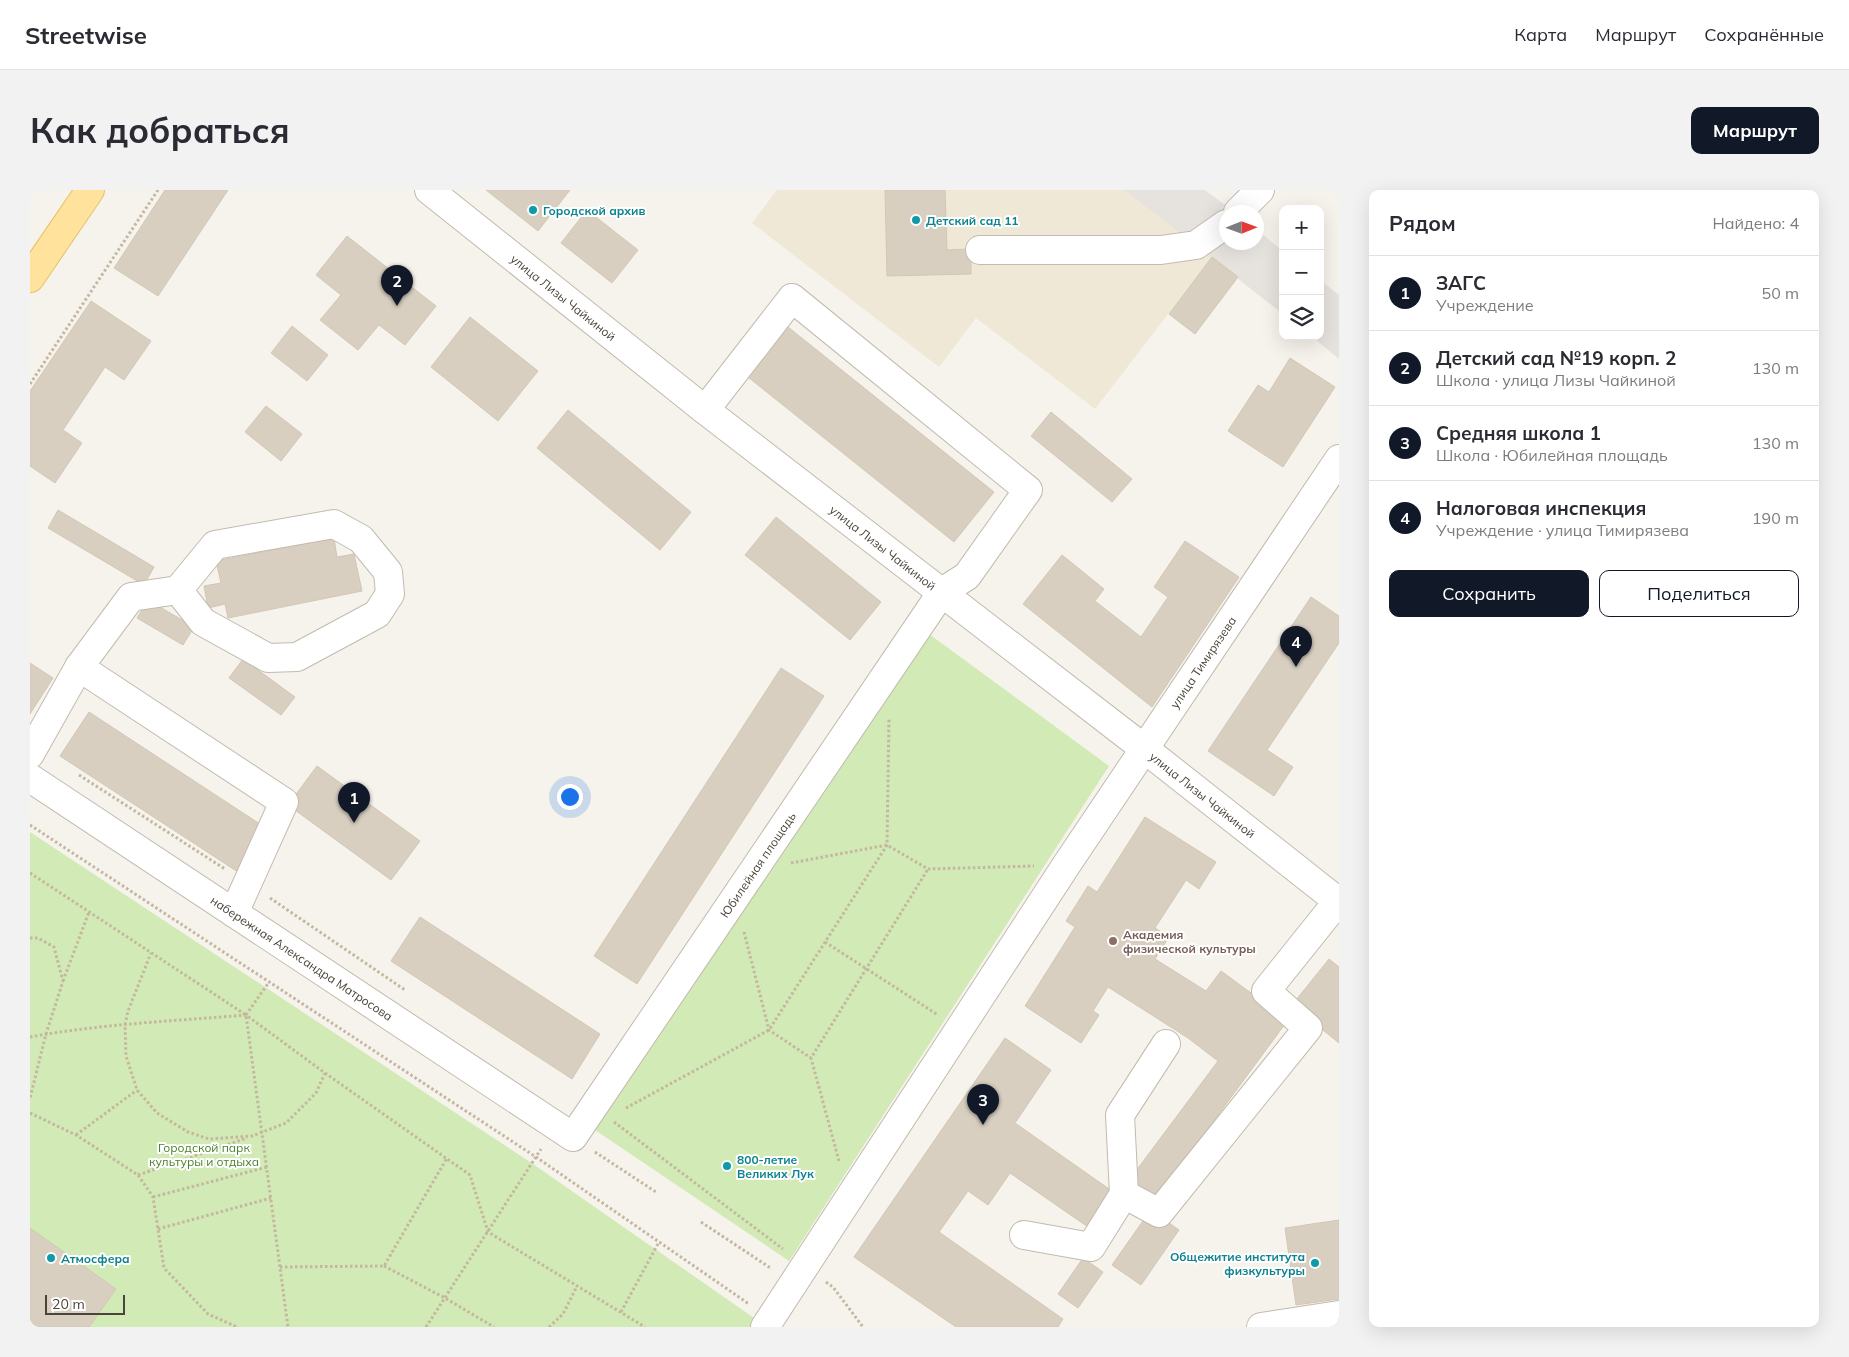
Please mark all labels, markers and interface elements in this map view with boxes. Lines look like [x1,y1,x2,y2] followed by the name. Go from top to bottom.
[25,20,147,50] text: Streetwise
[1514,23,1567,46] text: Карта
[1595,23,1676,46] text: Маршрут
[1704,23,1824,46] text: Сохранённые
[1691,107,1819,154] button: Маршрут
[30,108,290,152] text: Как добраться
[543,203,645,218] place label: Городской архив
[527,204,539,216] marker: Городской архив
[1219,205,1264,250] north arrow
[1279,205,1324,340] map controls
[1279,205,1324,250] button: +
[1389,210,1456,236] text: Рядом
[926,213,1019,228] place label: Детский сад 11
[1713,213,1799,233] text: Найдено: 4
[910,214,922,226] marker: Детский сад 11
[1279,250,1324,295] button: −
[508,251,619,344] street label: улица Лизы Чайкиной
[381,265,413,306] pin: 2
[1436,271,1486,295] text: ЗАГС
[1400,283,1410,303] text: 1
[1762,283,1799,303] text: 50 m
[1279,295,1324,340] button: layers
[1436,295,1534,315] text: Учреждение
[1436,346,1676,370] text: Детский сад №19 корп. 2
[1400,358,1410,378] text: 2
[1752,358,1799,378] text: 130 m
[1436,370,1676,390] text: Школа · улица Лизы Чайкиной
[1436,421,1601,445] text: Средняя школа 1
[1400,433,1410,453] text: 3
[1752,433,1799,453] text: 130 m
[1436,445,1668,465] text: Школа · Юбилейная площадь
[1436,496,1646,520] text: Налоговая инспекция
[827,502,939,593] street label: улица Лизы Чайкиной
[1400,508,1410,528] text: 4
[1752,508,1799,528] text: 190 m
[1436,520,1689,540] text: Учреждение · улица Тимирязева
[1389,570,1589,617] button: Сохранить
[1599,570,1799,617] button: Поделиться
[1166,613,1239,711] street label: улица Тимирязева
[1280,626,1312,667] pin: 4
[1147,748,1259,841] street label: улица Лизы Чайкиной
[338,782,370,823] pin: 1
[557,784,583,810] your location
[716,809,799,920] street label: Юбилейная площадь
[208,892,396,1023] street label: набережная Александра Матросова
[1123,927,1256,956] place label: Aкадемия физической культуры
[1107,935,1119,947] marker: Aкадемия физической культуры
[967,1084,999,1125] pin: 3
[149,1140,259,1169] park label: Городской парк культуры и отдыха
[737,1152,814,1181] place label: 800-летие Великих Лук
[721,1160,733,1172] marker: 800-летие Великих Лук
[1170,1249,1305,1278] place label: Общежитие института физкультуры
[61,1251,130,1266] place label: Атмосфера
[45,1252,57,1264] marker: Атмосфера
[1309,1257,1321,1269] marker: Общежитие института физкультуры
[45,1292,125,1315] scale bar
[52,1295,85,1313] text: 20 m

